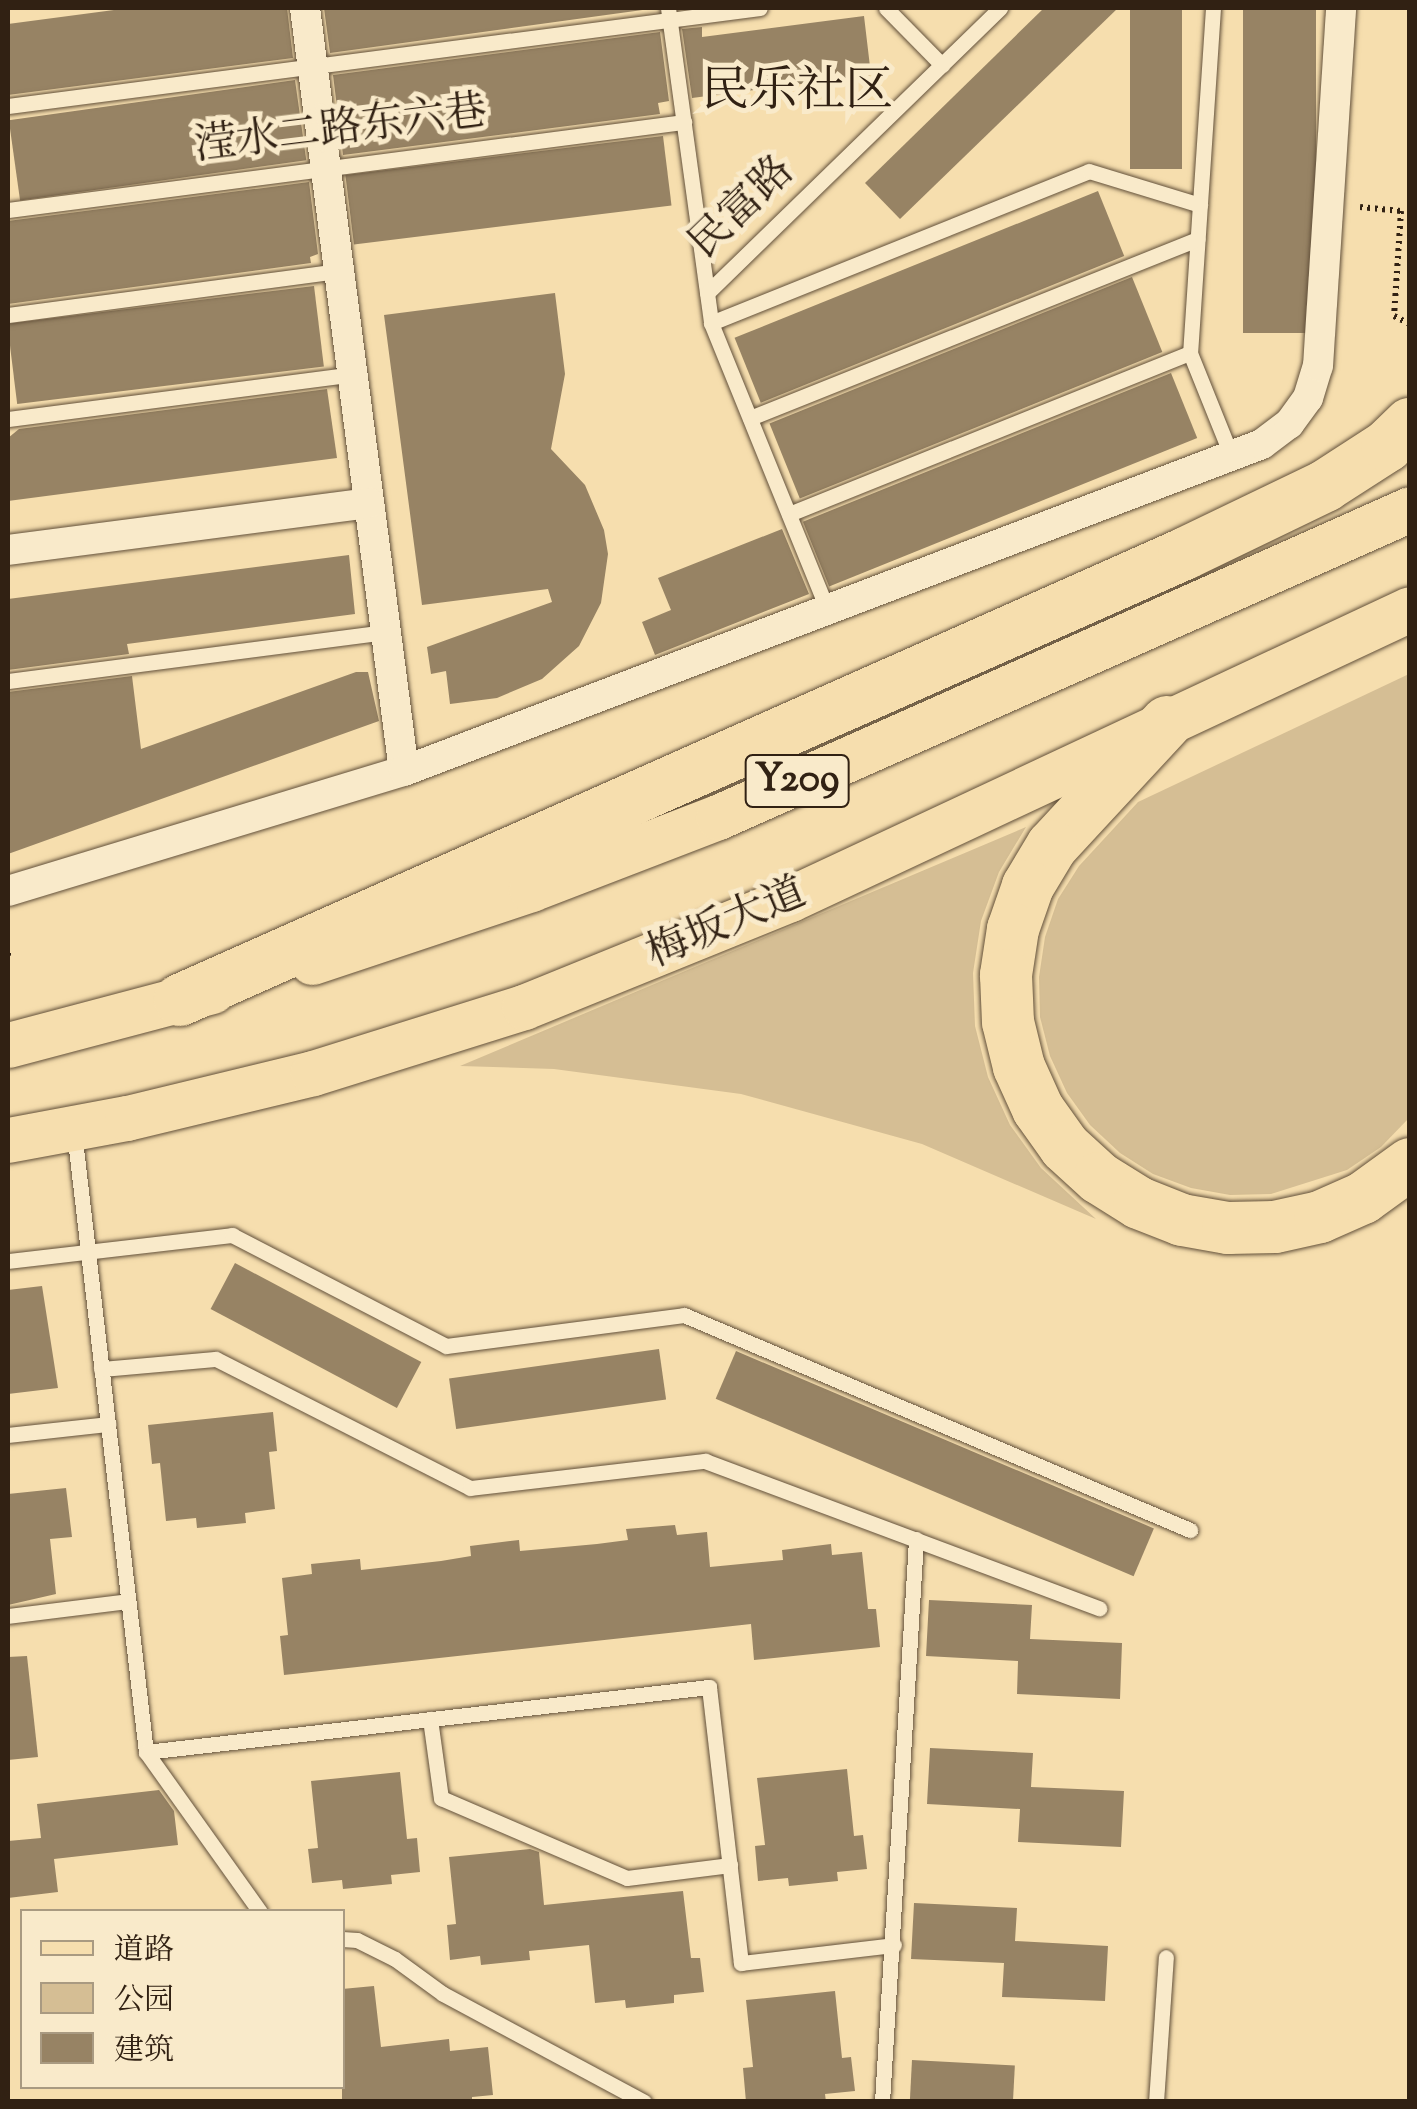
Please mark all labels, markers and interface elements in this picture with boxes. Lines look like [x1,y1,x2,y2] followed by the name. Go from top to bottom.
[701,65,893,123] district label: 民乐社区
[192,88,490,174] street label: 滢水二路东六巷
[680,147,806,271] street label: 民富路
[744,746,850,816] road number: Y209
[640,869,814,981] street label: 梅坂大道
[20,1909,345,2089] legend
[114,1930,174,1973] text: 道路
[114,1980,174,2023] text: 公园
[114,2030,174,2073] text: 建筑

